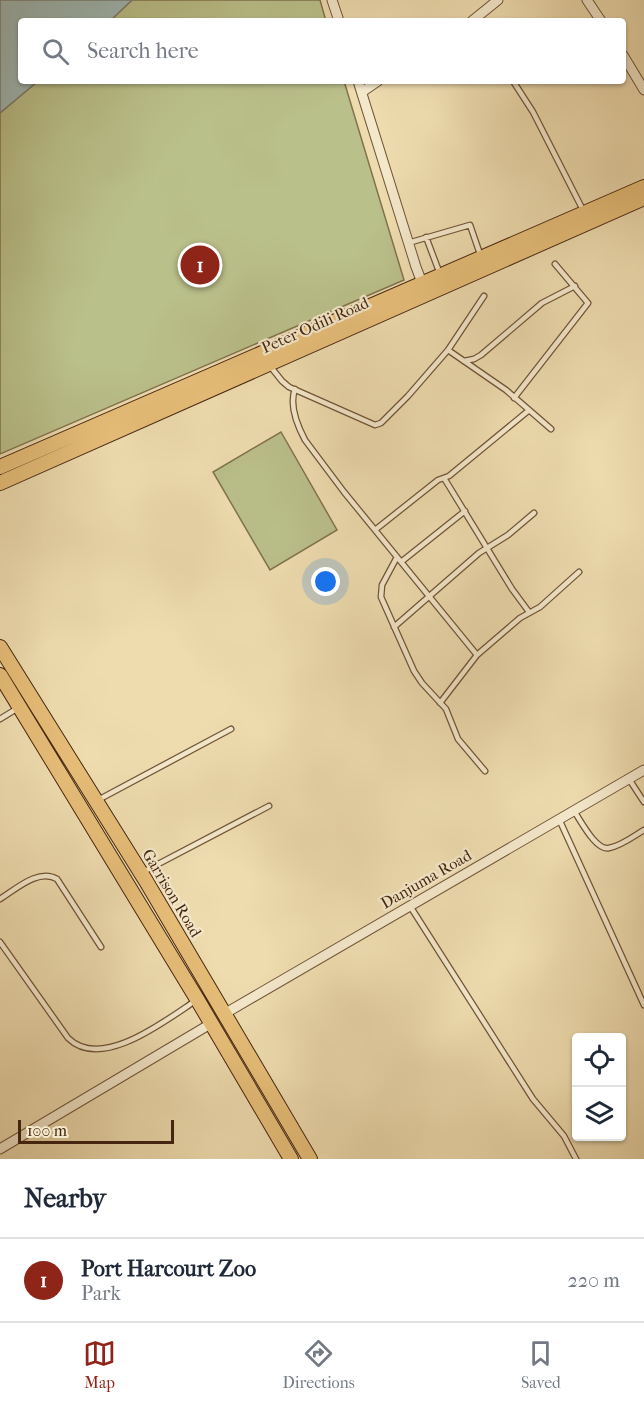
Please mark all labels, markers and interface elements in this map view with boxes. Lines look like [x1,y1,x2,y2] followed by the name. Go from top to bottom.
[18,18,626,84] search box
[39,35,72,68] icon: search
[87,38,199,64] text: Search here
[180,242,220,288] pin: 1
[258,293,372,357] street label: Peter Odili Road
[311,567,340,596] your location
[377,845,475,913] street label: Danjuma Road
[138,846,206,941] street label: Garrison Road
[572,1033,626,1141] map controls
[572,1033,626,1087] button: locate
[572,1087,626,1141] button: layers
[18,1117,174,1144] scale bar
[27,1121,67,1140] text: 100 m
[24,1183,106,1214] text: Nearby
[81,1256,256,1282] text: Port Harcourt Zoo
[40,1269,47,1292] text: 1
[567,1269,620,1292] text: 220 m
[81,1282,121,1305] text: Park
[83,1337,116,1392] tab: Map
[283,1337,355,1392] tab: Directions
[521,1337,561,1392] tab: Saved

